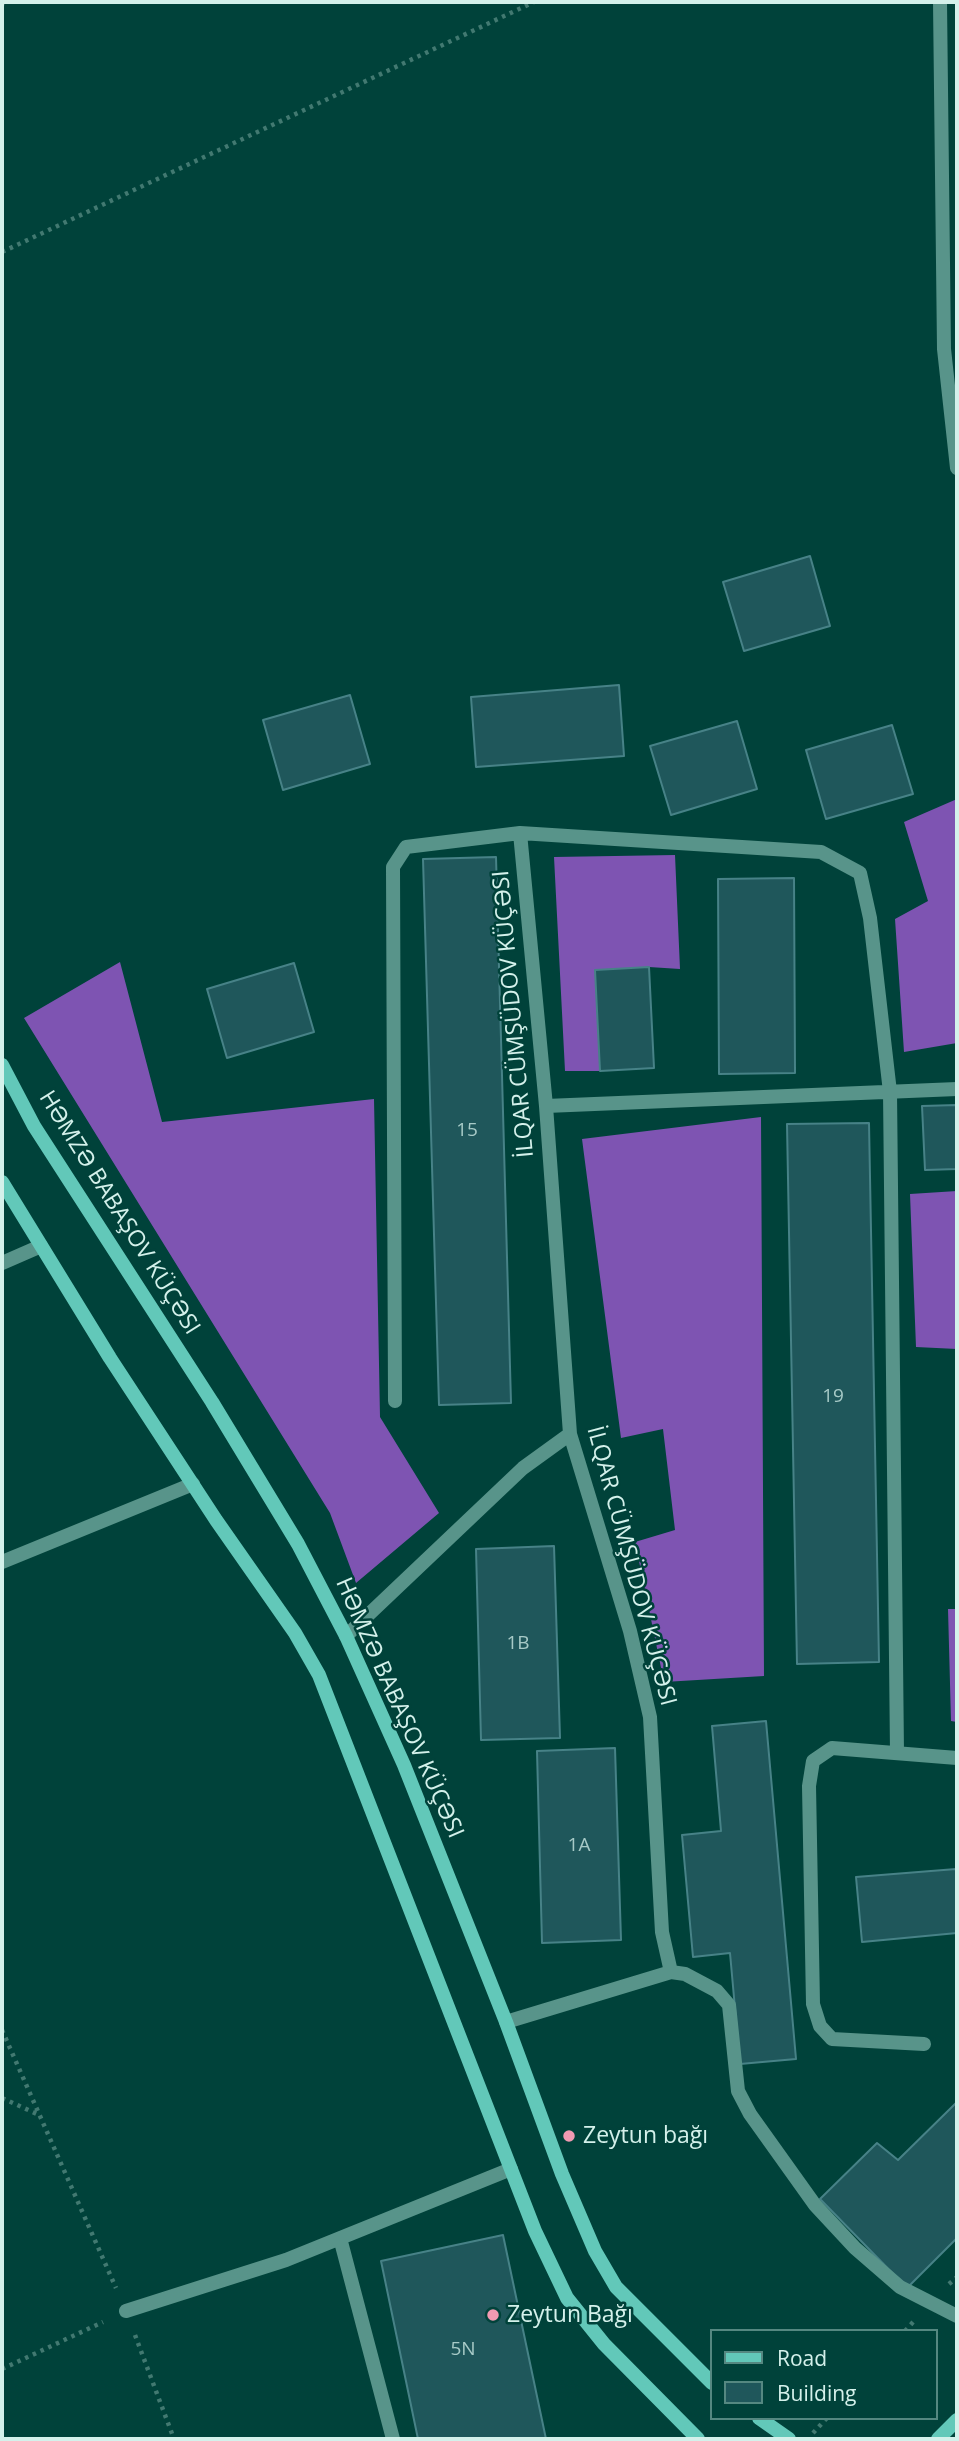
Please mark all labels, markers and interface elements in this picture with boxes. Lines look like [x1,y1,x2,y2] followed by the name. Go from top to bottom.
[488,869,540,1159] street label: İLQAR CÜMŞÜDOV KÜÇƏSI
[33,1086,205,1340] street label: HƏMZƏ BABAŞOV KÜÇƏSI
[456,1120,478,1142] house number: 15
[822,1386,844,1408] house number: 19
[580,1423,682,1709] street label: İLQAR CÜMŞÜDOV KÜÇƏSI
[329,1574,469,1842] street label: HƏMZƏ BABAŞOV KÜÇƏSI
[506,1633,530,1655] house number: 1B
[568,1835,590,1857] house number: 1A
[583,2122,708,2150] place label: Zeytun bağı
[561,2128,577,2144] marker: Zeytun bağı
[507,2301,633,2329] place label: Zeytun Bağı
[485,2307,501,2323] marker: Zeytun Bağı
[710,2329,938,2420] legend
[450,2339,476,2361] house number: 5N
[777,2344,827,2372] text: Road
[777,2379,856,2407] text: Building

